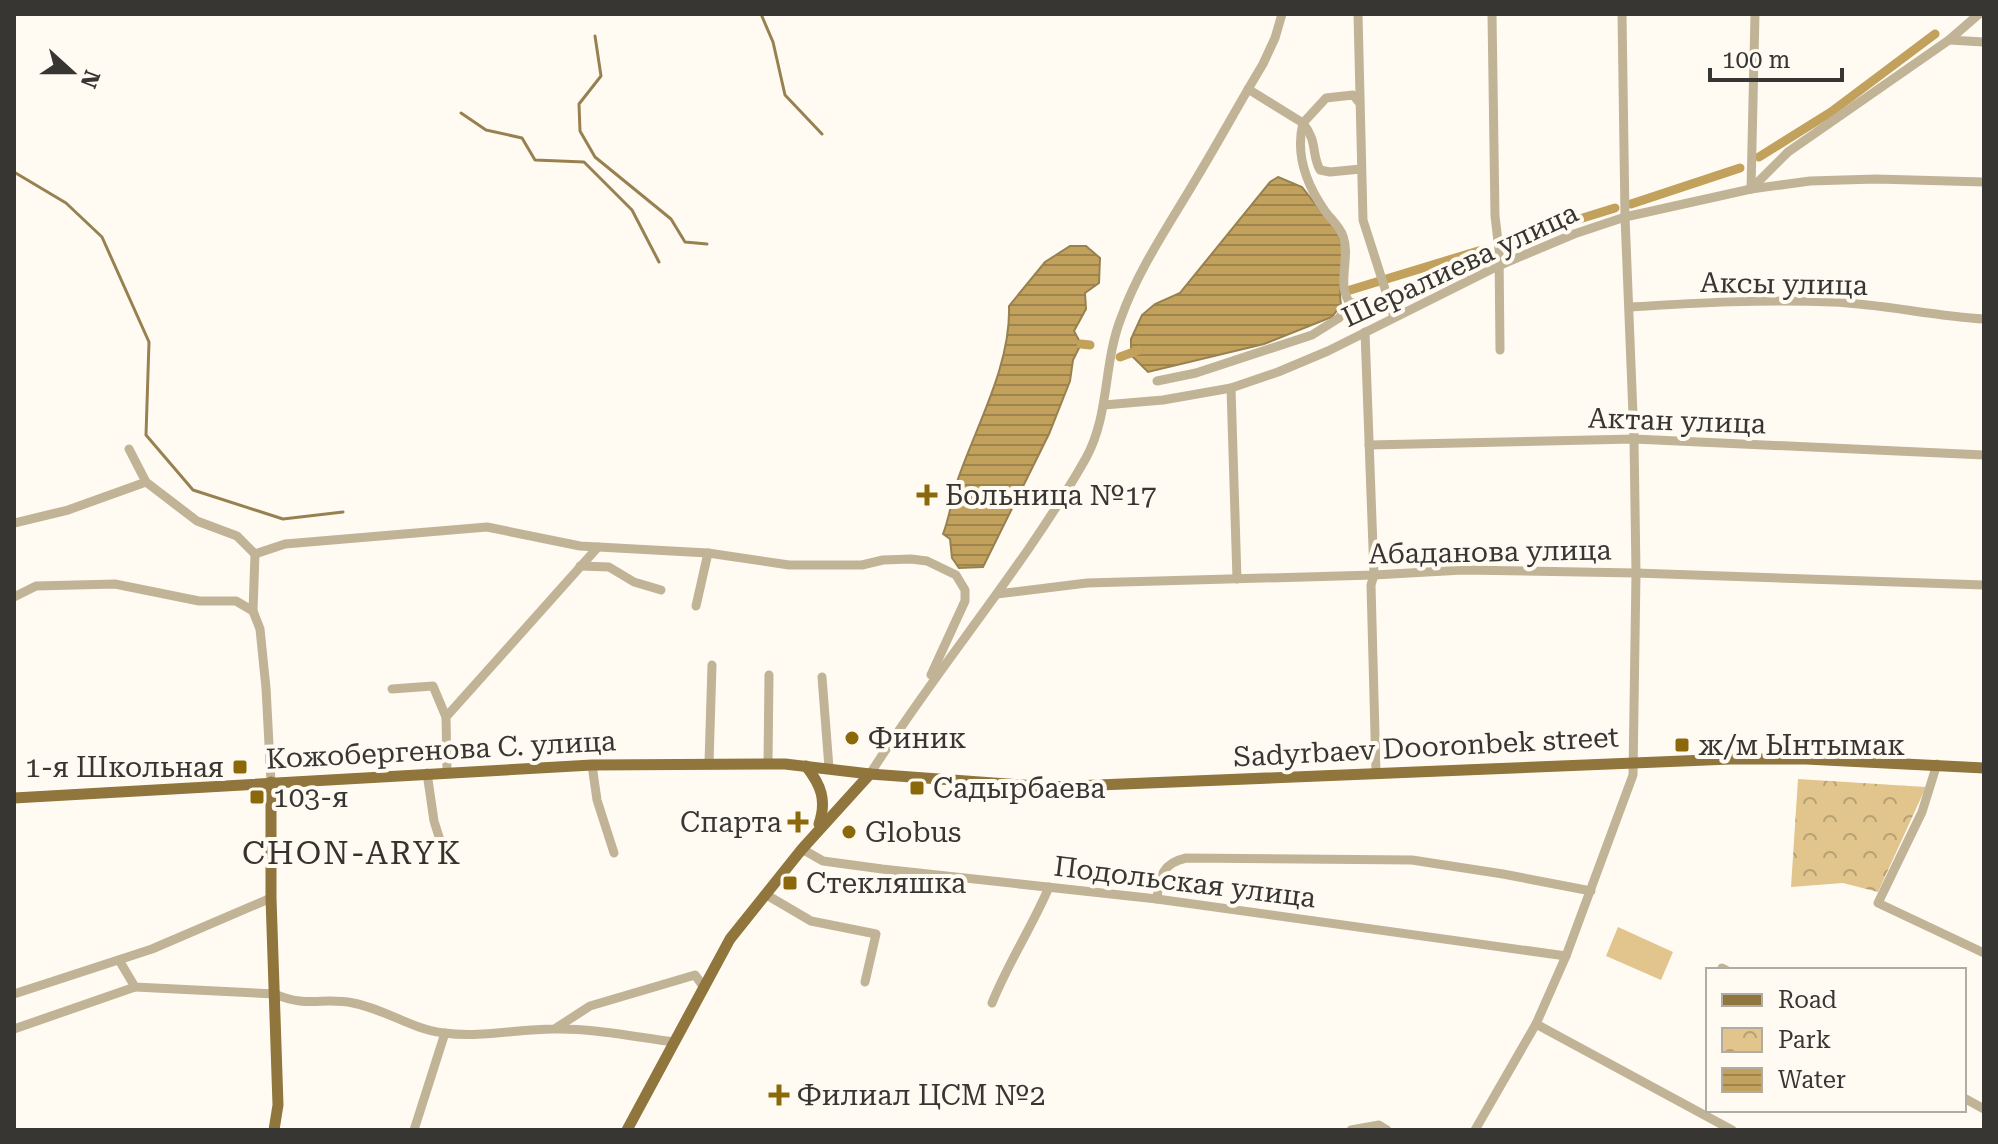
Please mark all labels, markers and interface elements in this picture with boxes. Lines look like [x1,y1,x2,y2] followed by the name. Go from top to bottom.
[32,32,112,112] north arrow
[1710,32,1842,82] scale bar
[1722,46,1790,74] text: 100 m
[75,67,105,91] text: N
[1337,196,1583,334] street label: Шералиева улица
[1700,266,1868,302] street label: Аксы улица
[1587,401,1767,441] street label: Актан улица
[945,479,1156,512] place label: Больница №17
[916,484,938,506] marker: Больница №17
[1368,533,1612,571] street label: Абаданова улица
[1232,720,1620,774] street label: Sadyrbaev Dooronbek street
[868,722,967,755] place label: Финик
[265,724,617,776] street label: Кожобергенова С. улица
[843,729,861,747] marker: Финик
[1698,729,1905,762] place label: ж/м Ынтымак
[1673,736,1691,754] marker: ж/м Ынтымак
[25,751,224,784] place label: 1-я Школьная
[231,758,249,776] marker: 1-я Школьная
[933,772,1106,805] place label: Садырбаева
[908,779,926,797] marker: Садырбаева
[273,781,348,814] place label: 103-я
[248,788,266,806] marker: 103-я
[680,806,782,839] place label: Спарта
[789,813,807,831] marker: Спарта
[865,816,961,849] place label: Globus
[840,823,858,841] marker: Globus
[242,834,462,872] district label: CHON-ARYK
[1052,850,1318,914] street label: Подольская улица
[806,867,966,900] place label: Стекляшка
[781,874,799,892] marker: Стекляшка
[1706,968,1966,1112] legend
[1778,986,1837,1014] text: Road
[1778,1026,1831,1054] text: Park
[1778,1066,1846,1094] text: Water
[797,1079,1046,1112] place label: Филиал ЦСМ №2
[768,1084,790,1106] marker: Филиал ЦСМ №2

